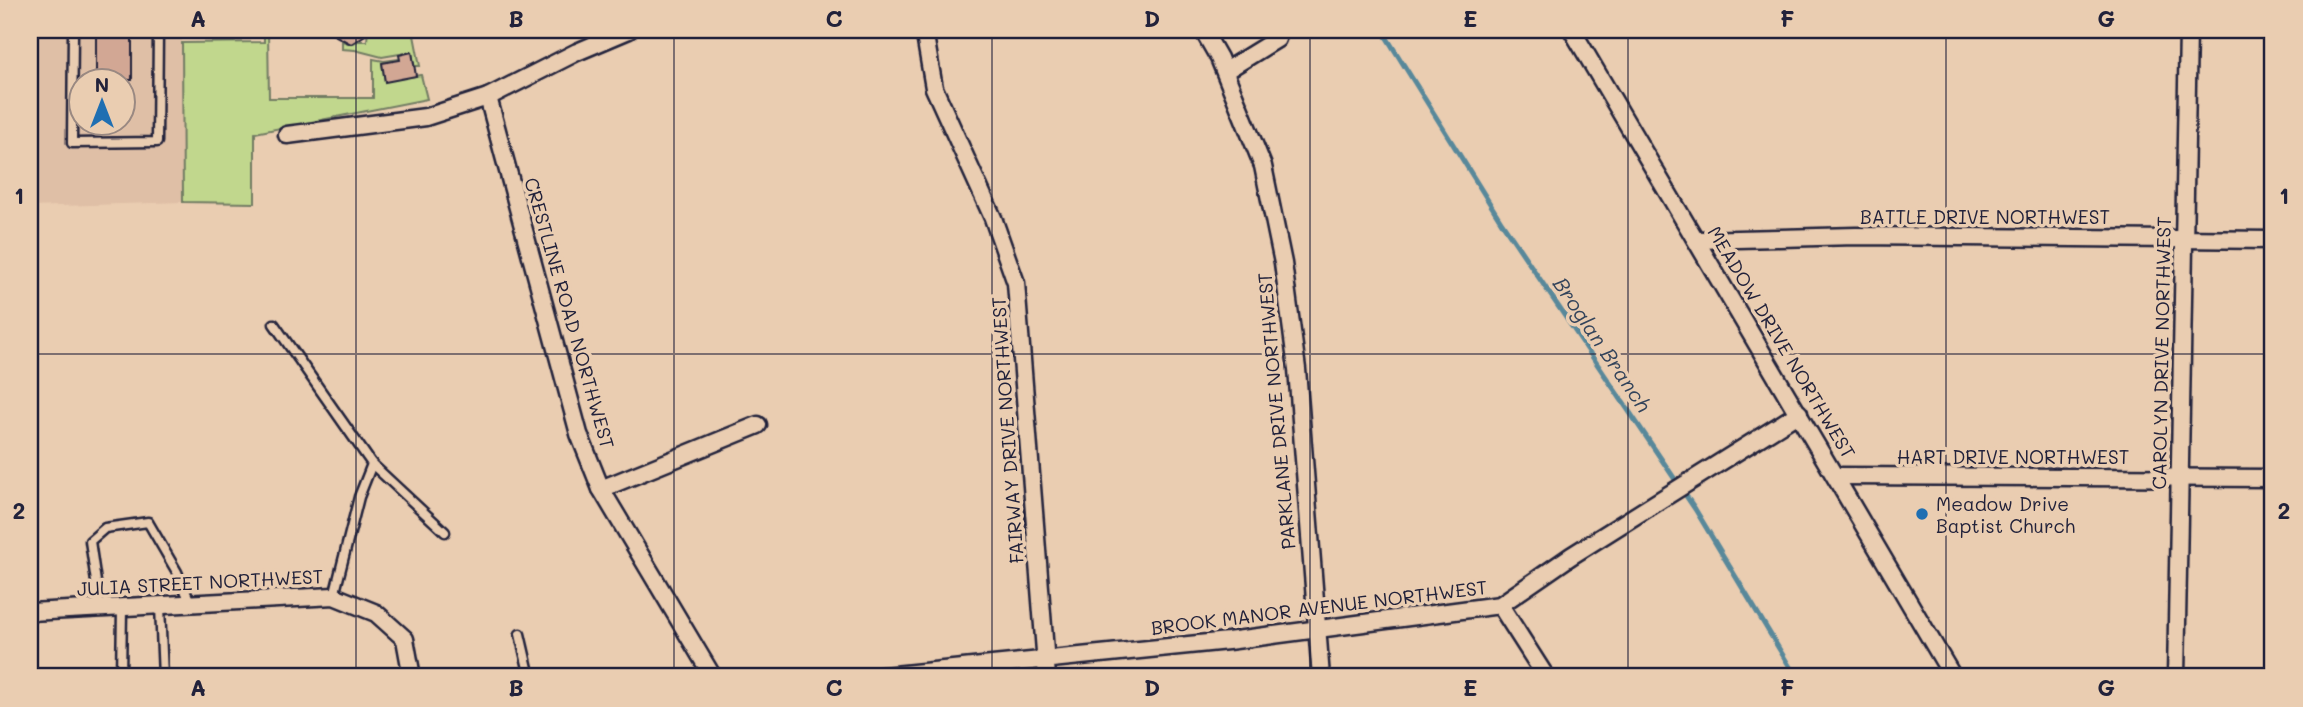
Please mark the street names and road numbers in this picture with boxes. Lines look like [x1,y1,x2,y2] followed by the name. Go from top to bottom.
[519,175,621,451] street label: CRESTLINE ROAD NORTHWEST
[1860,204,2110,229] street label: BATTLE DRIVE NORTHWEST
[2146,216,2176,490] street label: CAROLYN DRIVE NORTHWEST
[1703,221,1861,463] street label: MEADOW DRIVE NORTHWEST
[1251,271,1301,551] street label: PARKLANE DRIVE NORTHWEST
[985,296,1029,564] street label: FAIRWAY DRIVE NORTHWEST
[1897,444,2129,469] street label: HART DRIVE NORTHWEST
[76,563,324,601] street label: JULIA STREET NORTHWEST
[1149,574,1489,640] street label: BROOK MANOR AVENUE NORTHWEST

